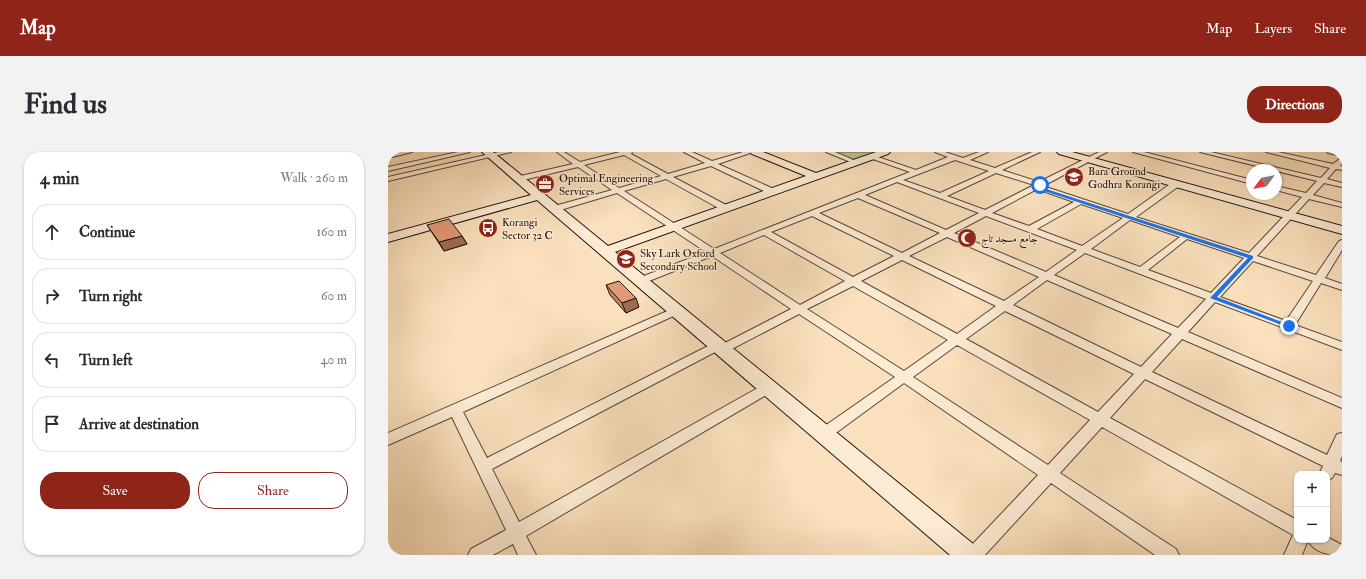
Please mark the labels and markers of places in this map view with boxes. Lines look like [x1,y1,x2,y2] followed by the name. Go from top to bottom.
[1088,165,1160,191] place label: Bara Ground Godhra Korangi
[1063,166,1085,188] school or university icon: Bara Ground Godhra Korangi
[559,172,654,198] place label: Optimal Engineering Services
[534,173,556,195] office icon: Optimal Engineering Services
[502,216,553,242] place label: Korangi Sector 32 C
[477,217,499,239] bus stop icon: Korangi Sector 32 C
[956,227,978,249] mosque icon: جامع مسجد تاج
[981,232,1038,249] place label: جامع مسجد تاج
[640,247,717,274] place label: Sky Lark Oxford Secondary School
[615,248,637,270] school or university icon: Sky Lark Oxford Secondary School

